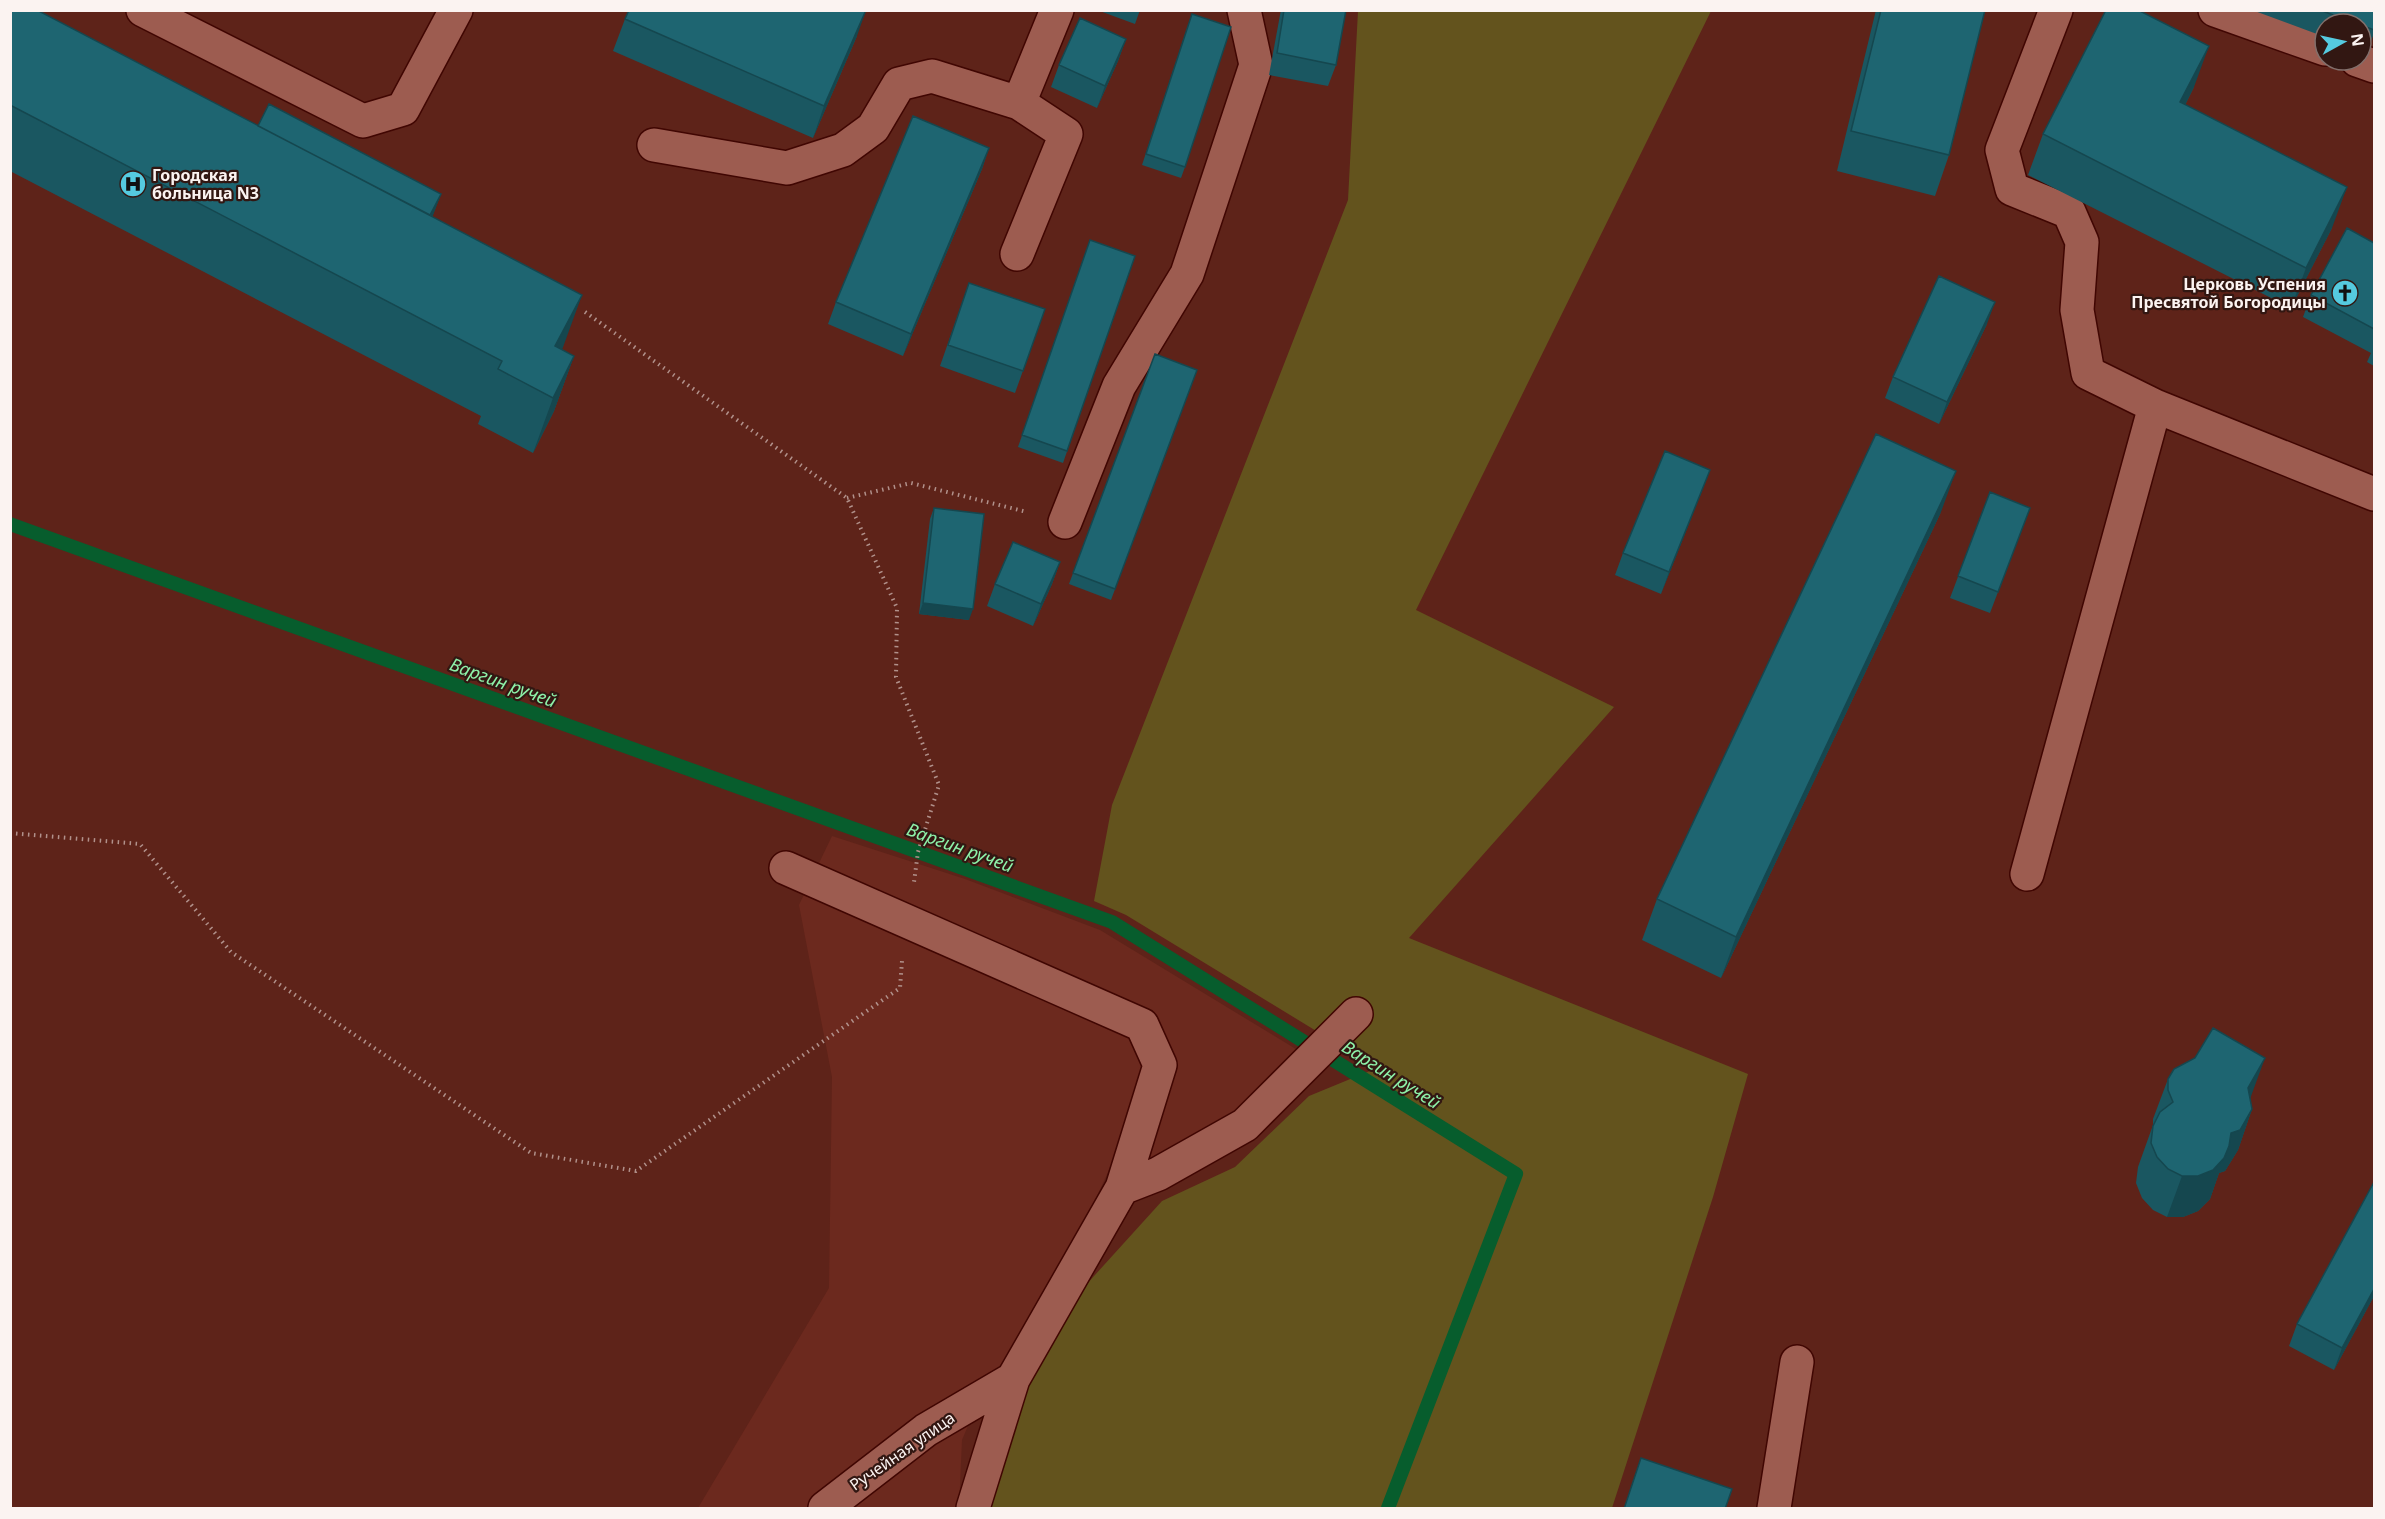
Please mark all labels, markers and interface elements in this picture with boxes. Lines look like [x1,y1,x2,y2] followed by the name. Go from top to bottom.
[2313,12,2373,72] north arrow
[2346,32,2370,48] text: N
[152,164,259,204] place label: Городская больница N3
[118,169,148,199] hospital icon: Городская больница N3
[2131,273,2326,313] place label: Церковь Успения Пресвятой Богородицы
[2330,278,2360,308] church icon: Церковь Успения Пресвятой Богородицы
[447,652,560,712] water label: Варгин ручей
[904,817,1017,877] water label: Варгин ручей
[1338,1034,1445,1114] water label: Варгин ручей
[845,1407,959,1495] street label: Ручейная улица

